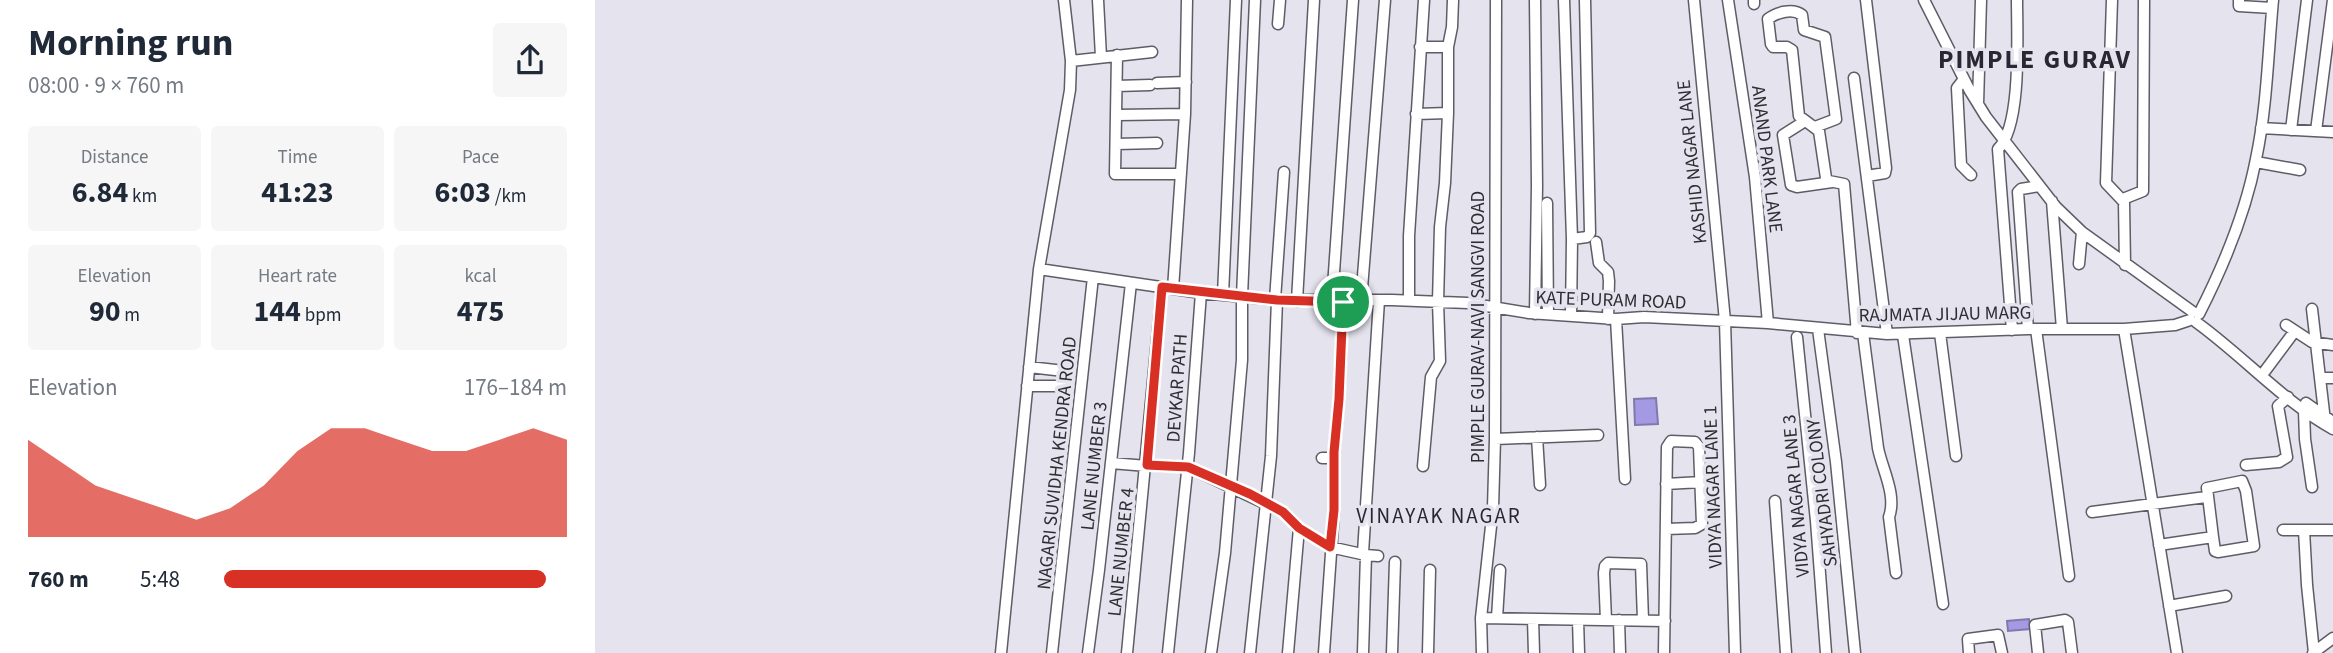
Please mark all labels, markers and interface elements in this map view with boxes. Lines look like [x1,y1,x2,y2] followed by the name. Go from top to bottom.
[28,16,233,70] text: Morning run
[493,23,567,97] button: share
[1938,41,2132,78] district label: PIMPLE GURAV
[28,69,184,102] text: 08:00 · 9 × 760 m
[1670,78,1715,245] street label: KASHID NAGAR LANE
[1744,84,1789,234] street label: ANAND PARK LANE
[81,144,148,171] text: Distance
[277,144,318,171] text: Time
[462,144,499,171] text: Pace
[72,171,128,214] text: 6.84
[261,171,334,214] text: 41:23
[434,171,491,214] text: 6:03
[128,183,157,210] text: km
[491,183,527,210] text: /km
[1465,191,1492,463] street label: PIMPLE GURAV-NAVI SANGVI ROAD
[78,263,151,290] text: Elevation
[258,263,337,290] text: Heart rate
[465,263,496,290] text: kcal
[1313,272,1373,332] pin
[1324,283,1362,321] icon: arrive
[1535,284,1687,317] street label: KATE PURAM ROAD
[89,290,121,333] text: 90
[253,290,301,333] text: 144
[457,290,504,333] text: 475
[1858,299,2032,330] street label: RAJMATA JIJAU MARG
[121,302,140,329] text: m
[301,302,342,329] text: bpm
[1160,333,1195,443] street label: DEVKAR PATH
[1031,335,1084,591] street label: NAGARI SUVIDHA KENDRA ROAD
[28,371,118,404] text: Elevation
[464,371,567,404] text: 176–184 m
[1074,400,1115,532] street label: LANE NUMBER 3
[1697,405,1730,569] street label: VIDYA NAGAR LANE 1
[1776,413,1817,578] street label: VIDYA NAGAR LANE 3
[1800,416,1845,568] street label: SAHYADRI COLONY
[1101,486,1142,618] street label: LANE NUMBER 4
[1356,501,1522,531] district label: VINAYAK NAGAR
[28,563,89,596] text: 760 m
[140,563,180,596] text: 5:48

